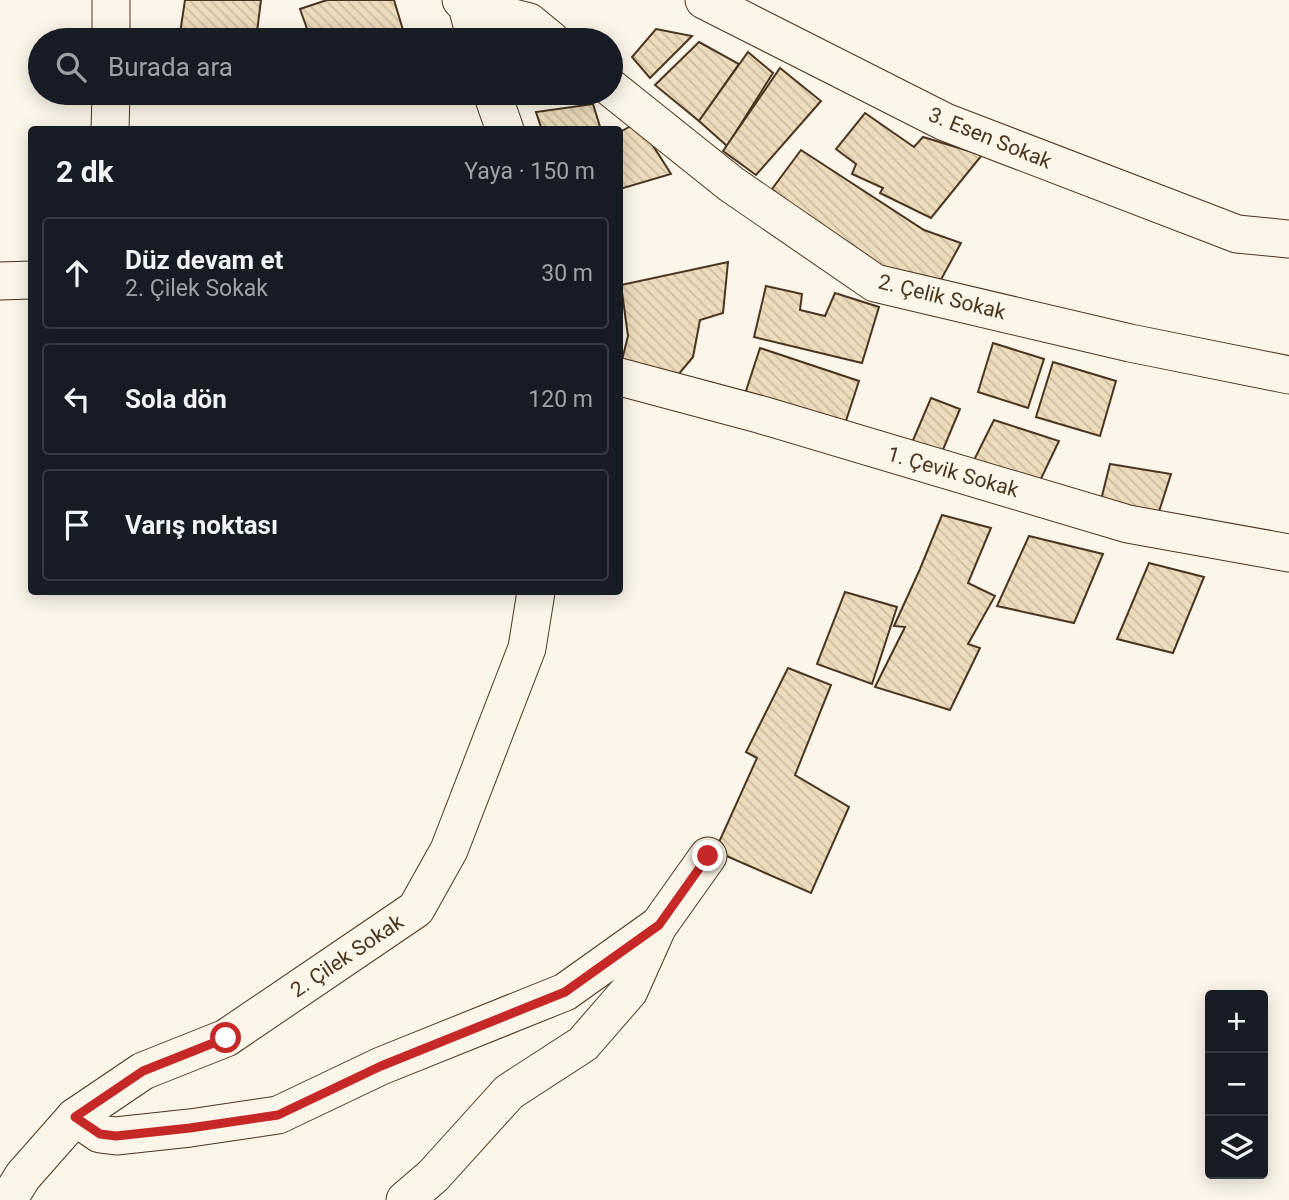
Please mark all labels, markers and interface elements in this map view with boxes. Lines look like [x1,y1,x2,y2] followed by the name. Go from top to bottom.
[28,28,623,105] search box
[52,48,90,86] icon: search
[108,52,233,82] text: Burada ara
[925,102,1055,174] street label: 3. Esen Sokak
[56,154,114,189] text: 2 dk
[464,158,595,185] text: Yaya · 150 m
[125,245,283,275] text: Düz devam et
[58,254,96,292] icon: ahead
[541,260,593,287] text: 30 m
[876,270,1009,325] street label: 2. Çelik Sokak
[125,275,268,302] text: 2. Çilek Sokak
[58,380,96,418] icon: left
[125,384,227,414] text: Sola dön
[528,386,593,413] text: 120 m
[885,442,1022,502] street label: 1. Çevik Sokak
[58,506,96,544] icon: arrive
[125,510,278,540] text: Varış noktası
[692,840,723,871] route end
[286,909,408,1002] street label: 2. Çilek Sokak
[1205,990,1268,1179] map controls
[1205,990,1268,1053] button: +
[210,1022,241,1053] route start
[1205,1053,1268,1116] button: −
[1205,1116,1268,1179] button: layers

